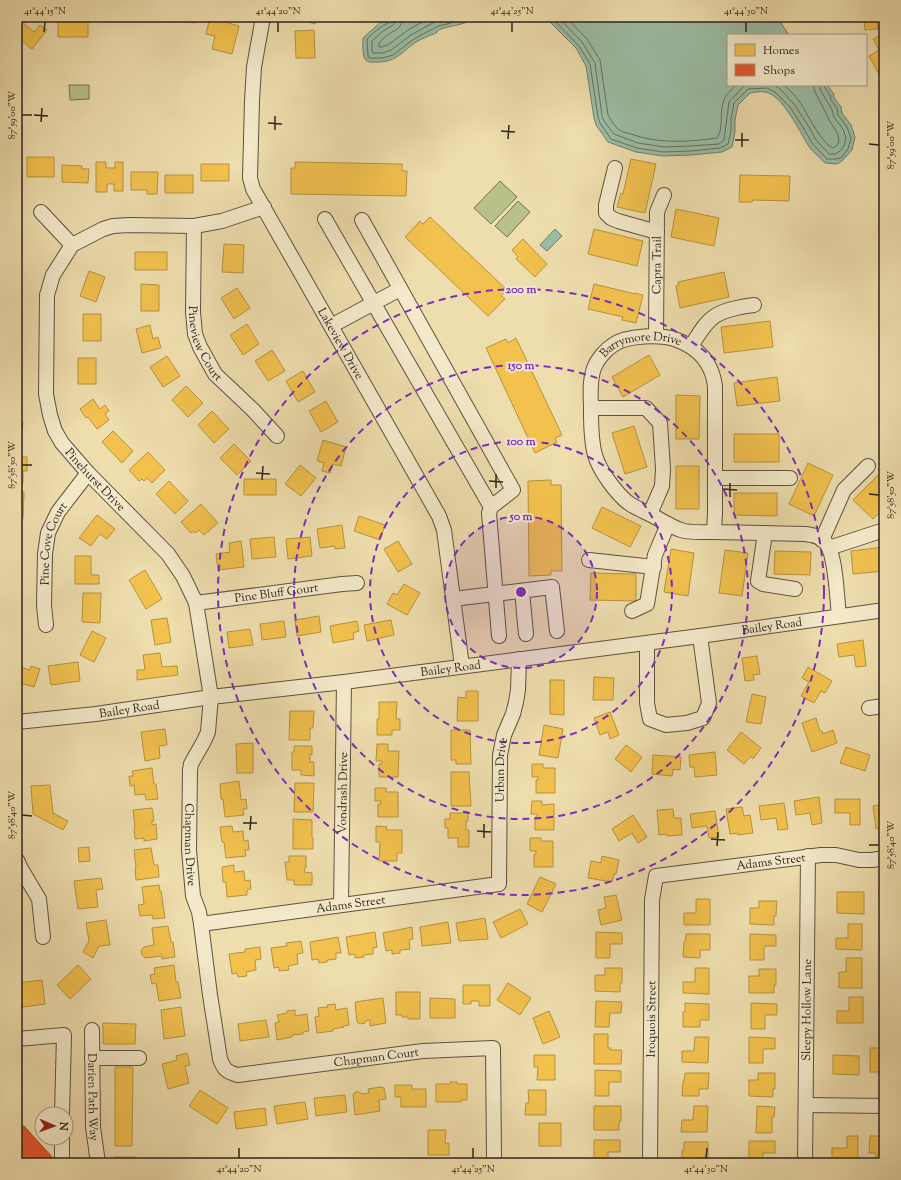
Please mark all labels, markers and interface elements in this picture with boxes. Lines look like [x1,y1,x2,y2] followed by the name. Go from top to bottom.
[24,4,66,19] text: 41°44'15"N
[256,4,300,19] text: 41°44'20"N
[490,4,534,19] text: 41°44'25"N
[724,4,768,19] text: 41°44'30"N
[727,34,867,86] legend
[763,42,799,60] text: Homes
[763,62,795,80] text: Shops
[5,91,20,139] text: 87°59'00"W
[884,121,899,169] text: 87°59'00"W
[648,235,667,294] street label: Capra Trail
[506,281,536,299] text: 200 m
[312,305,368,384] street label: Lakeview Drive
[183,306,226,386] street label: Pineview Court
[596,328,685,362] street label: Barrymore Drive
[506,357,535,375] text: 150 m
[505,433,536,451] text: 100 m
[5,441,20,489] text: 87°58'50"W
[60,444,129,516] street label: Pinehurst Drive
[884,471,899,519] text: 87°58'50"W
[36,499,72,585] street label: Pine Cove Court
[509,508,533,526] text: 50 m
[234,579,319,608] street label: Pine Bluff Court
[514,585,528,599] centre of rings
[741,614,804,640] street label: Bailey Road
[419,656,482,682] street label: Bailey Road
[98,697,161,723] street label: Bailey Road
[492,736,513,802] street label: Urban Drive
[334,751,353,834] street label: Vondrash Drive
[5,791,20,839] text: 87°58'40"W
[179,803,200,887] street label: Chapman Drive
[884,821,899,869] text: 87°58'40"W
[735,849,807,876] street label: Adams Street
[315,891,387,918] street label: Adams Street
[798,958,817,1061] street label: Sleepy Hollow Lane
[643,981,661,1058] street label: Iroquois Street
[333,1044,420,1072] street label: Chapman Court
[82,1053,103,1142] street label: Darien Path Way
[34,1106,74,1146] north arrow
[55,1121,71,1131] text: N
[217,1162,261,1177] text: 41°44'20"N
[451,1162,495,1177] text: 41°44'25"N
[684,1162,728,1177] text: 41°44'30"N

